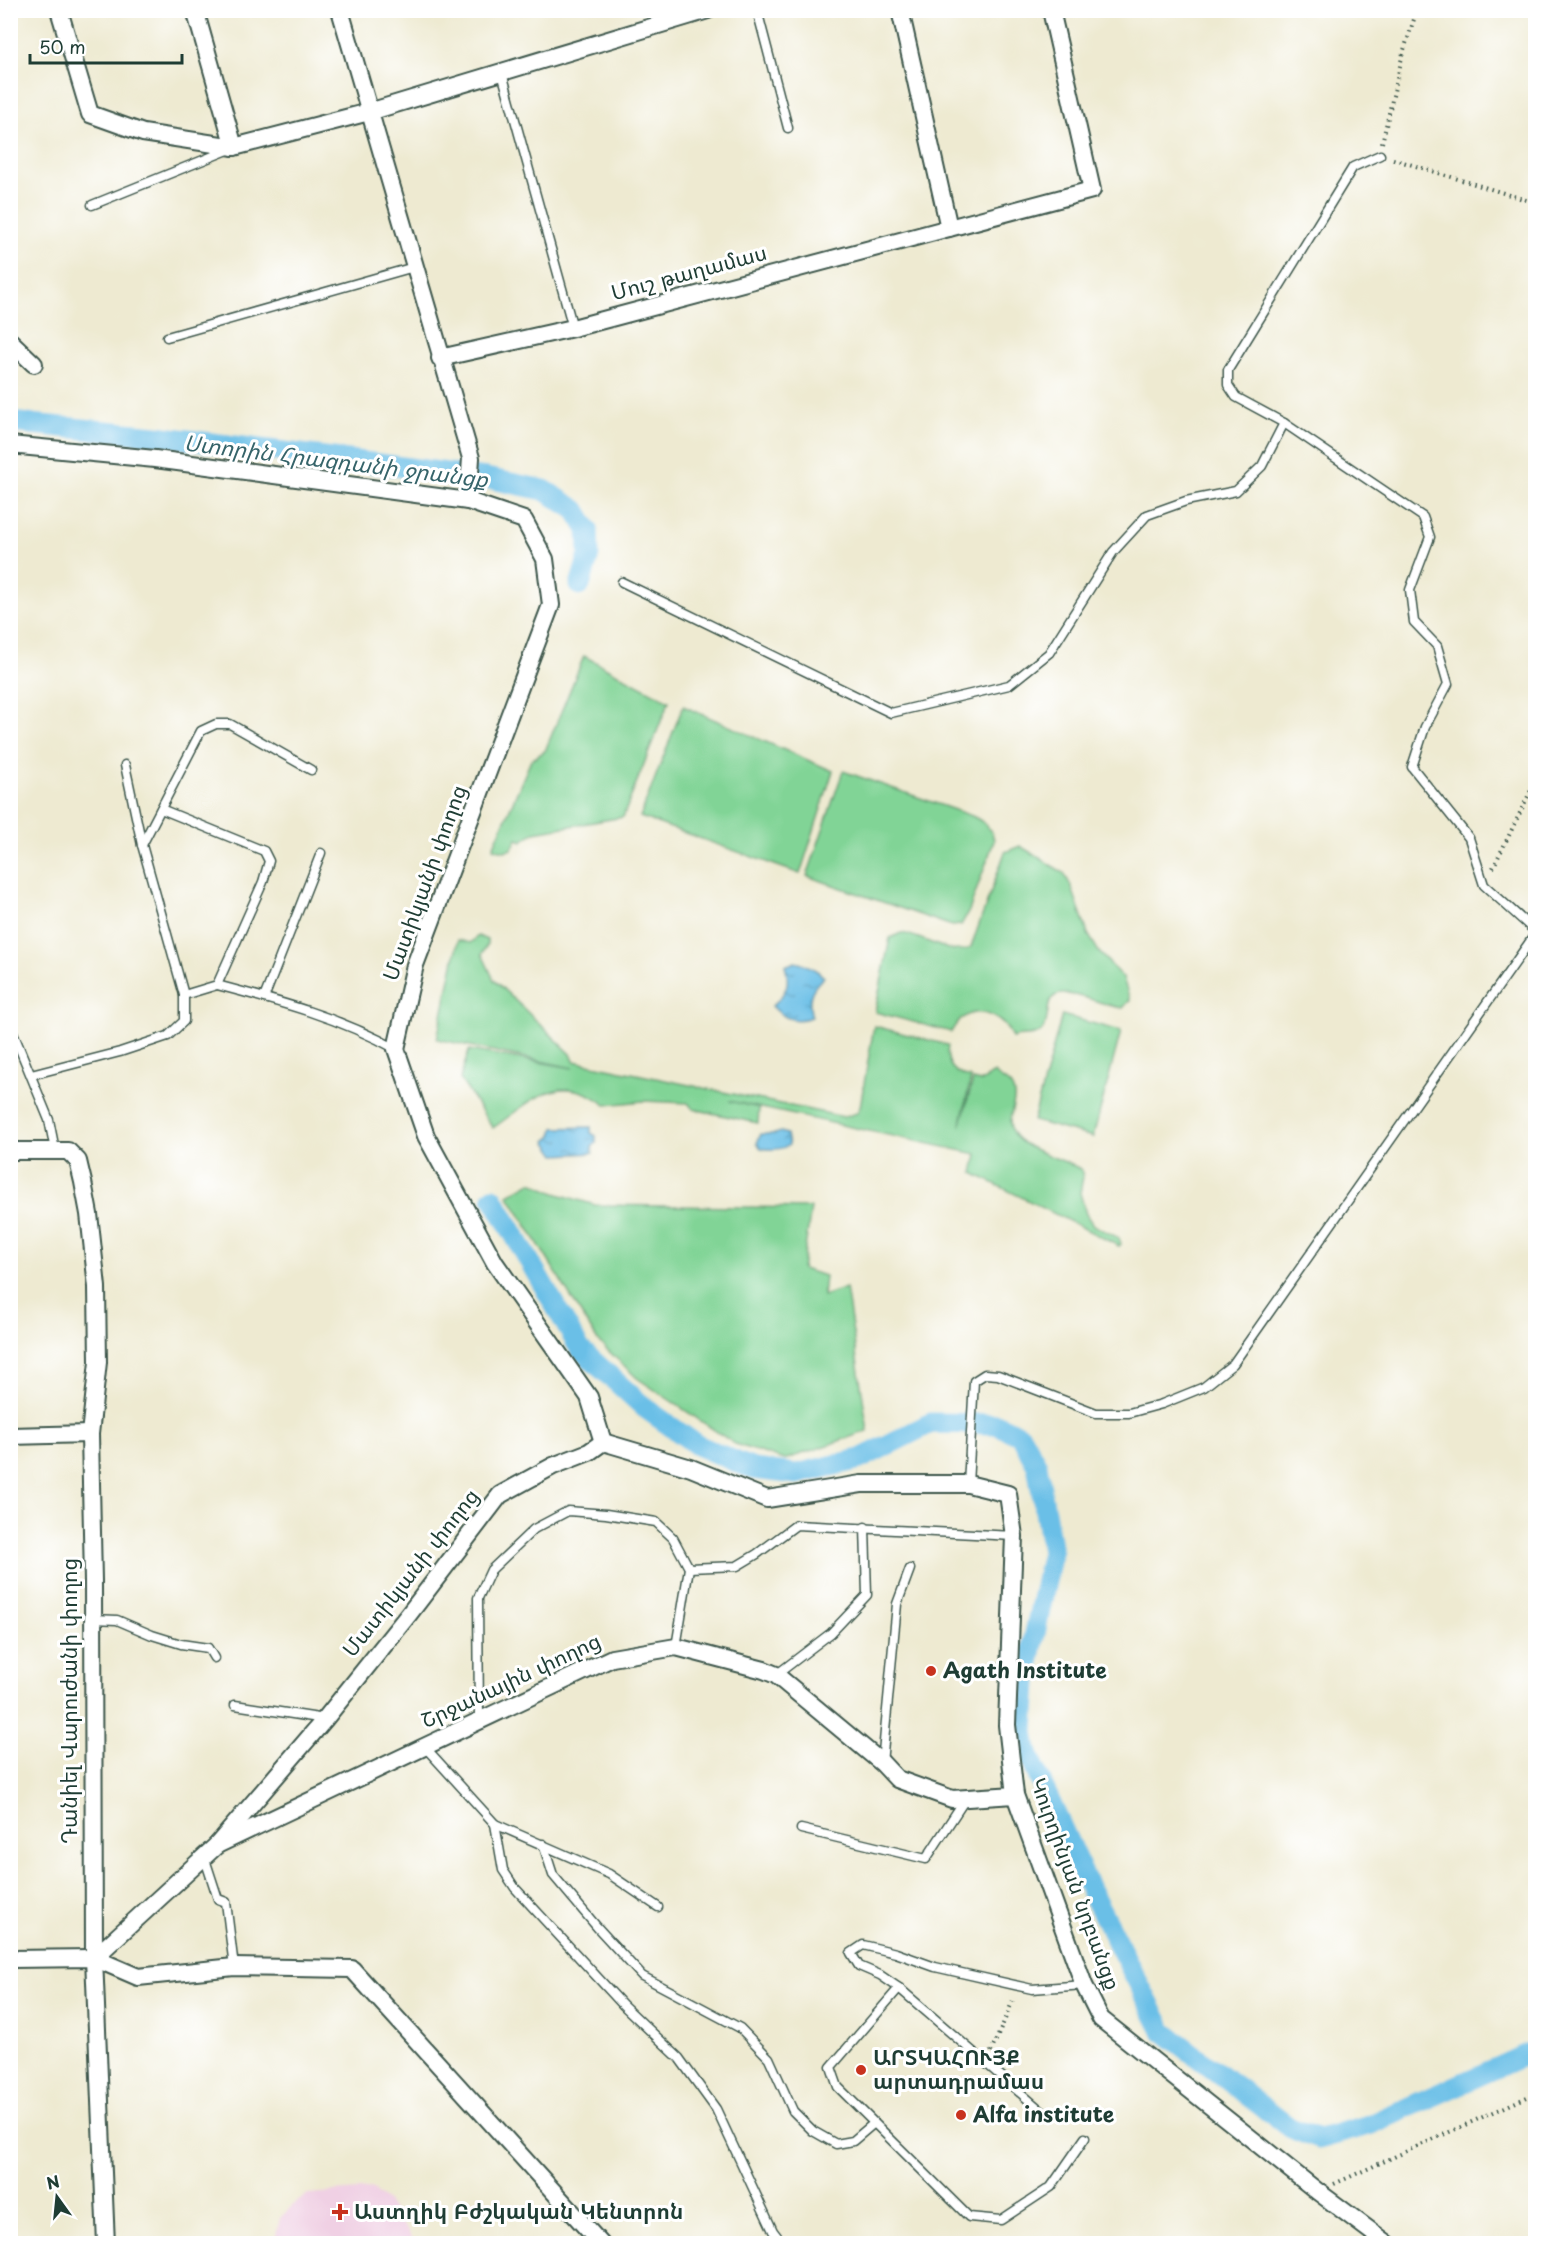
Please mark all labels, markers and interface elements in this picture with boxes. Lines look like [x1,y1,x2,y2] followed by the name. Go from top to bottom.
[30,27,182,65] scale bar
[39,33,86,60] text: 50 m
[607,235,770,307] street label: Մուշ թաղամաս
[182,424,491,495] water label: Ստորին Հրազդանի ջրանցք
[373,780,473,985] street label: Մատիկյանի փողոց
[333,1481,486,1663] street label: Մատիկյանի փողոց
[52,1558,84,1844] street label: Դանիել Վարուժանի փողոց
[415,1623,605,1735] street label: Շրջանային փողոց
[943,1653,1107,1685] place label: Agath Institute
[924,1664,938,1678] marker: Agath Institute
[1024,1773,1130,1994] street label: Կուրղինյան նրբանցք
[873,2040,1044,2096] place label: ԱՐՏԿԱՀՈՒՅՔ արտադրամաս
[854,2063,868,2077] marker: ԱՐՏԿԱՀՈՒՅՔ արտադրամաս
[973,2097,1114,2129] place label: Alfa institute
[954,2108,968,2122] marker: Alfa institute
[27,2167,87,2227] north arrow
[44,2168,62,2195] text: N
[354,2194,683,2226] place label: Աստղիկ Բժշկական Կենտրոն
[331,2203,349,2221] marker: Աստղիկ Բժշկական Կենտրոն

